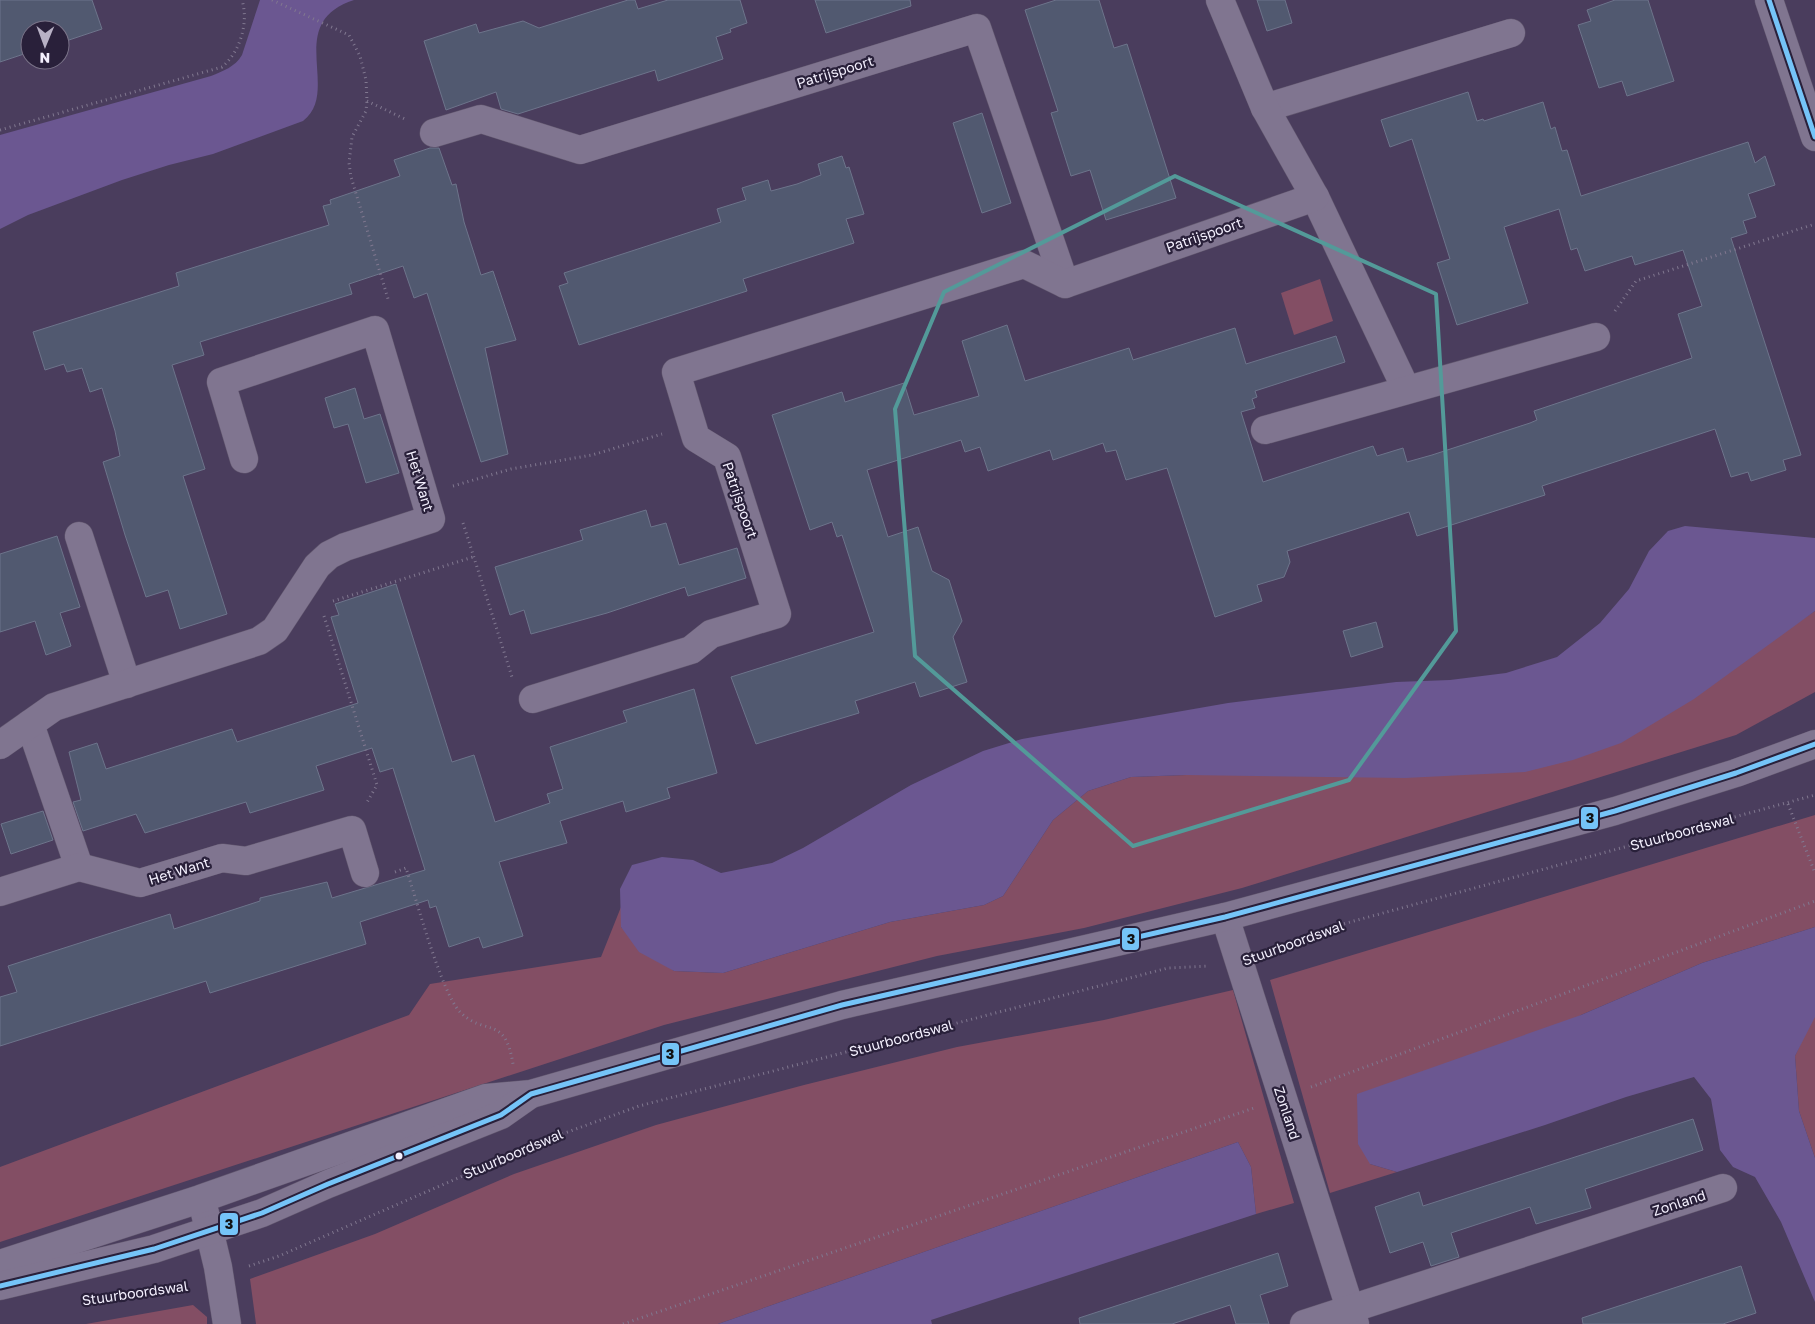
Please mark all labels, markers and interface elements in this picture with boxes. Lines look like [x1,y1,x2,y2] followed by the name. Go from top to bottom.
[20,20,70,70] north arrow
[39,50,50,67] text: N
[794,52,875,91] street label: Patrijspoort
[1163,214,1244,256] street label: Patrijspoort
[403,448,438,513] street label: Het Want
[719,459,761,540] street label: Patrijspoort
[1580,806,1599,830] line badge: 3
[1586,809,1594,826] text: 3
[1628,809,1736,854] street label: Stuurboordswal
[146,853,211,888] street label: Het Want
[1240,916,1346,969] street label: Stuurboordswal
[1121,927,1140,951] line badge: 3
[1127,930,1135,947] text: 3
[847,1015,955,1060] street label: Stuurboordswal
[661,1042,680,1066] line badge: 3
[666,1045,674,1062] text: 3
[1271,1084,1304,1142] street label: Zonland
[460,1125,565,1182] street label: Stuurboordswal
[394,1151,404,1161] unlabelled marker
[1650,1186,1708,1219] street label: Zonland
[219,1212,239,1236] line badge: 3
[225,1215,233,1232] text: 3
[81,1277,189,1308] street label: Stuurboordswal

